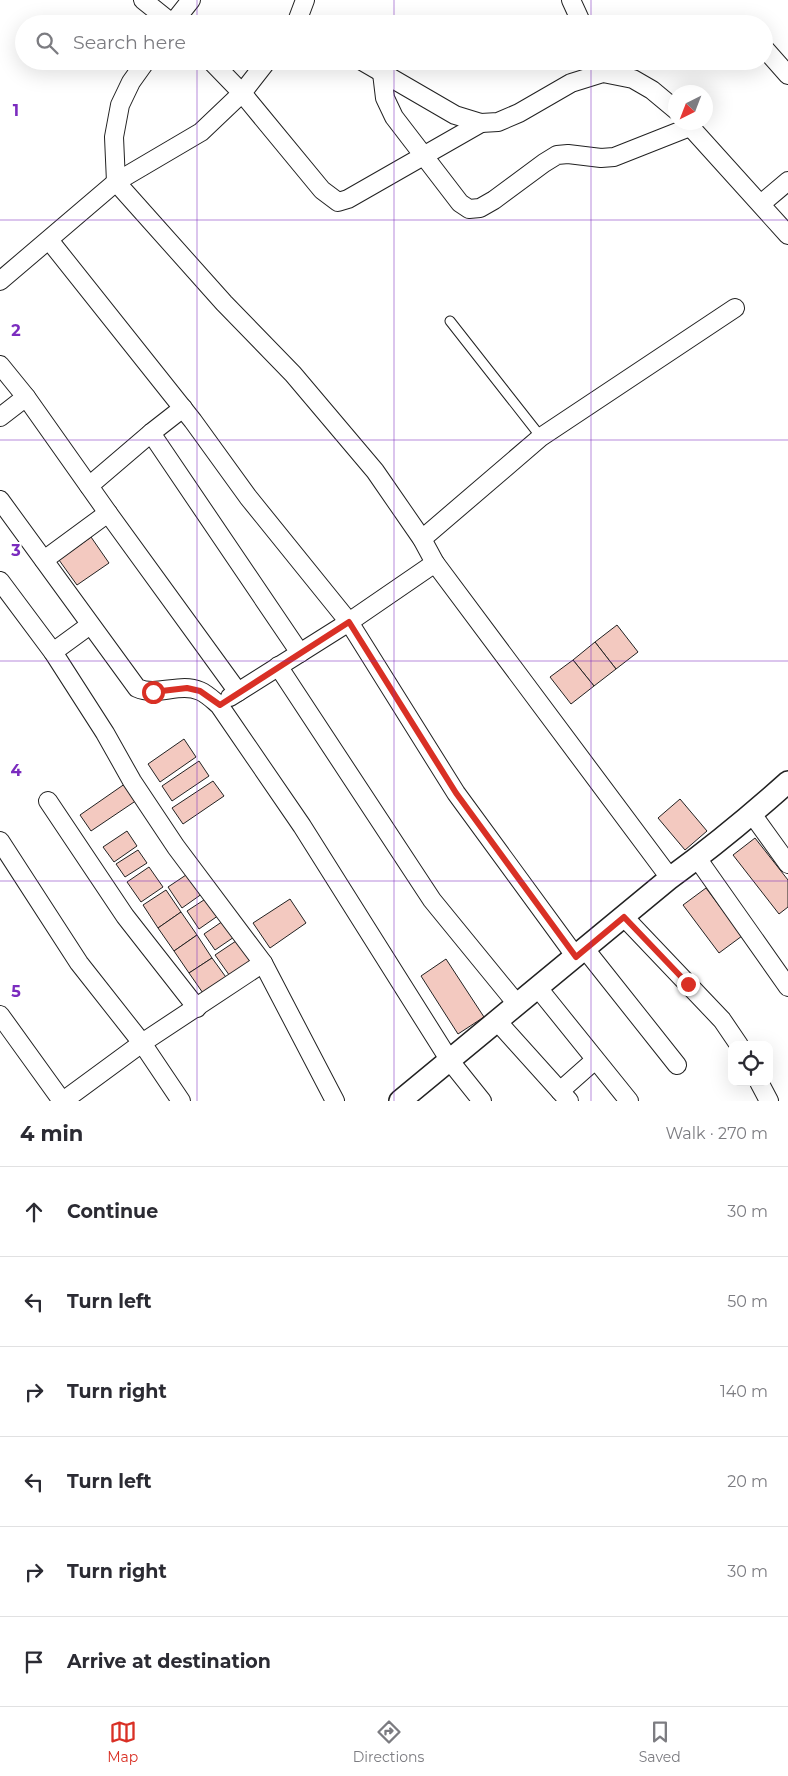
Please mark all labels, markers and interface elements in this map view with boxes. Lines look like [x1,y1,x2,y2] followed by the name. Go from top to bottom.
[15,15,773,70] search box
[33,29,61,57] icon: search
[73,31,186,54] text: Search here
[668,85,713,130] north arrow
[13,101,19,120] text: 1
[11,321,21,340] text: 2
[10,541,21,560] text: 3
[142,681,165,704] route start
[10,761,22,780] text: 4
[677,973,700,996] route end
[11,982,21,1001] text: 5
[728,1041,773,1086] map controls
[728,1041,773,1086] button: locate
[20,1121,83,1146] text: 4 min
[665,1124,768,1143] text: Walk · 270 m
[20,1198,48,1226] icon: ahead
[67,1200,158,1223] text: Continue
[727,1202,768,1221] text: 30 m
[20,1288,48,1316] icon: left
[67,1290,152,1313] text: Turn left
[727,1292,768,1311] text: 50 m
[20,1378,48,1406] icon: right
[67,1380,167,1403] text: Turn right
[720,1382,768,1401] text: 140 m
[20,1468,48,1496] icon: left
[67,1470,152,1493] text: Turn left
[727,1472,768,1491] text: 20 m
[20,1558,48,1586] icon: right
[67,1560,167,1583] text: Turn right
[727,1562,768,1581] text: 30 m
[20,1648,48,1676] icon: arrive
[67,1650,271,1673] text: Arrive at destination
[107,1718,138,1766] tab: Map
[353,1718,424,1766] tab: Directions
[639,1718,681,1766] tab: Saved

